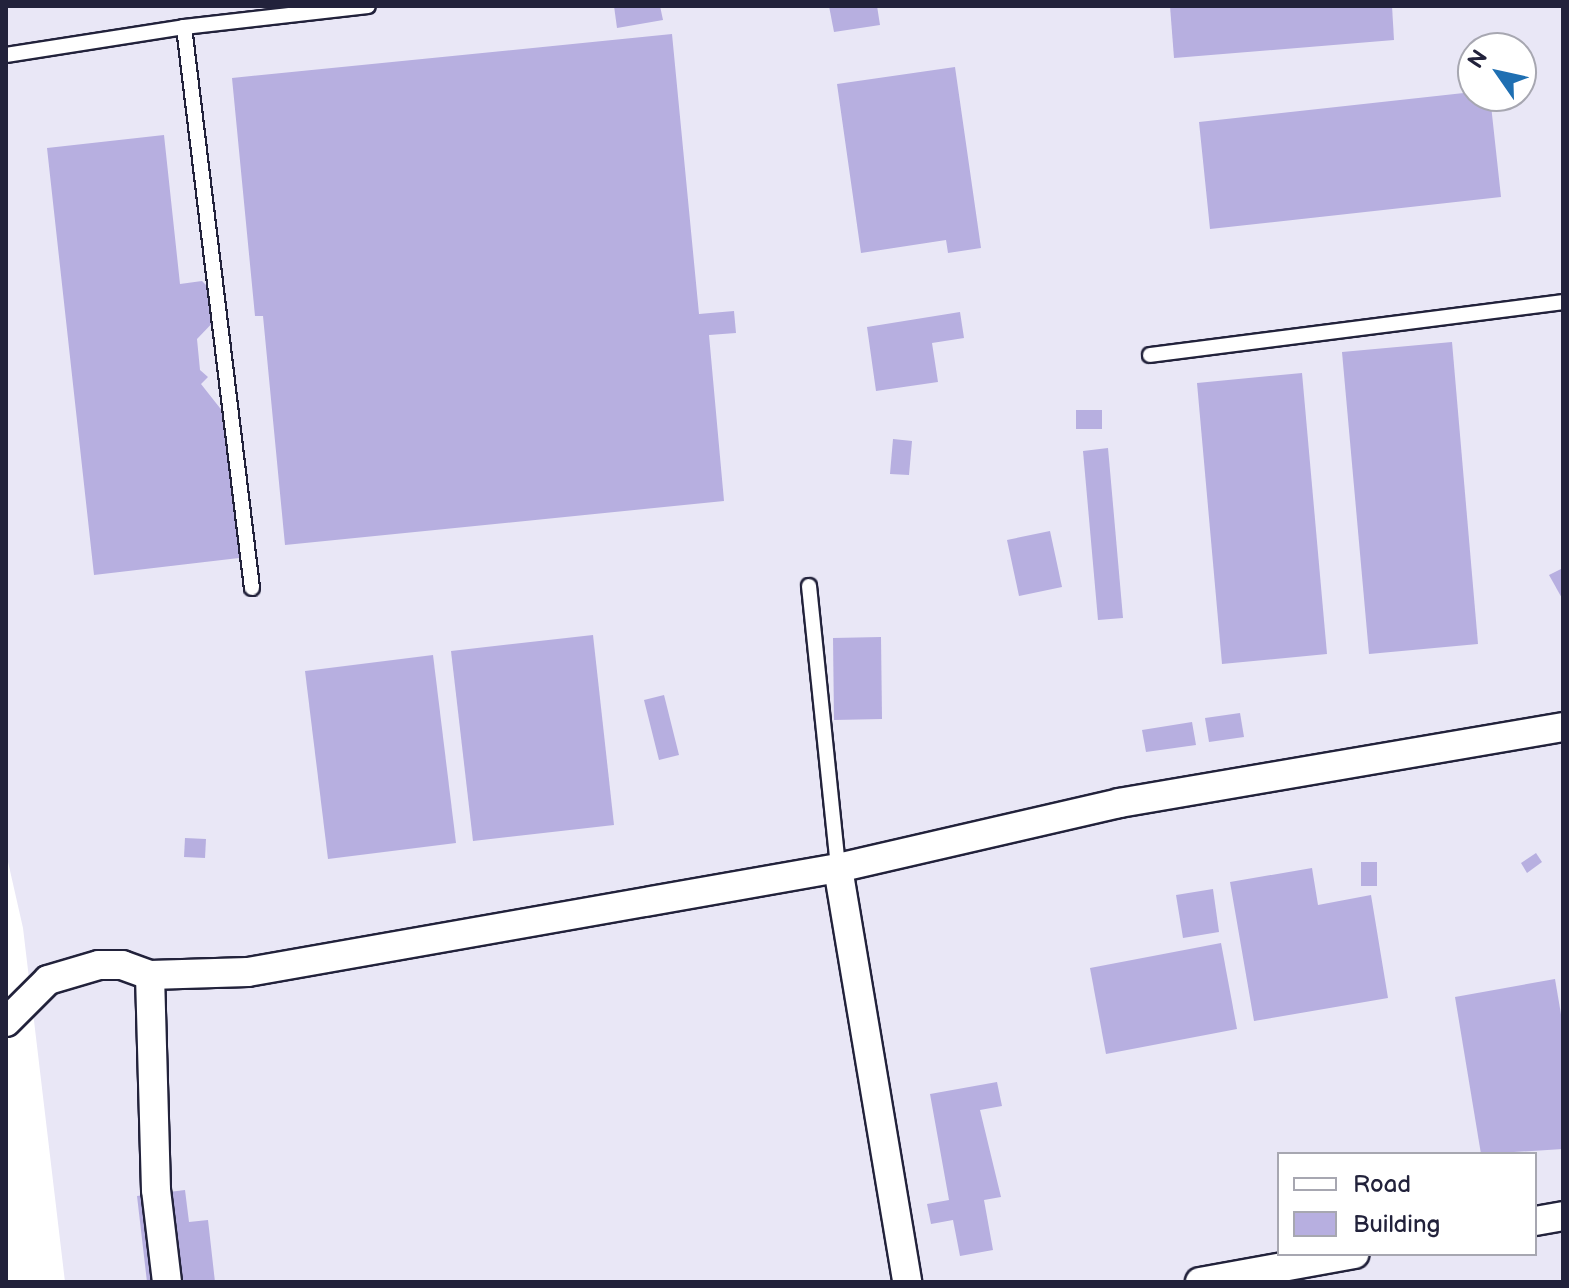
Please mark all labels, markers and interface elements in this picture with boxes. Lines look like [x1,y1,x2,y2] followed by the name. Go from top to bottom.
[1457,32,1537,112] north arrow
[1463,45,1494,74] text: N
[1277,1152,1537,1256] legend
[1353,1170,1411,1199] text: Road
[1353,1210,1440,1239] text: Building

